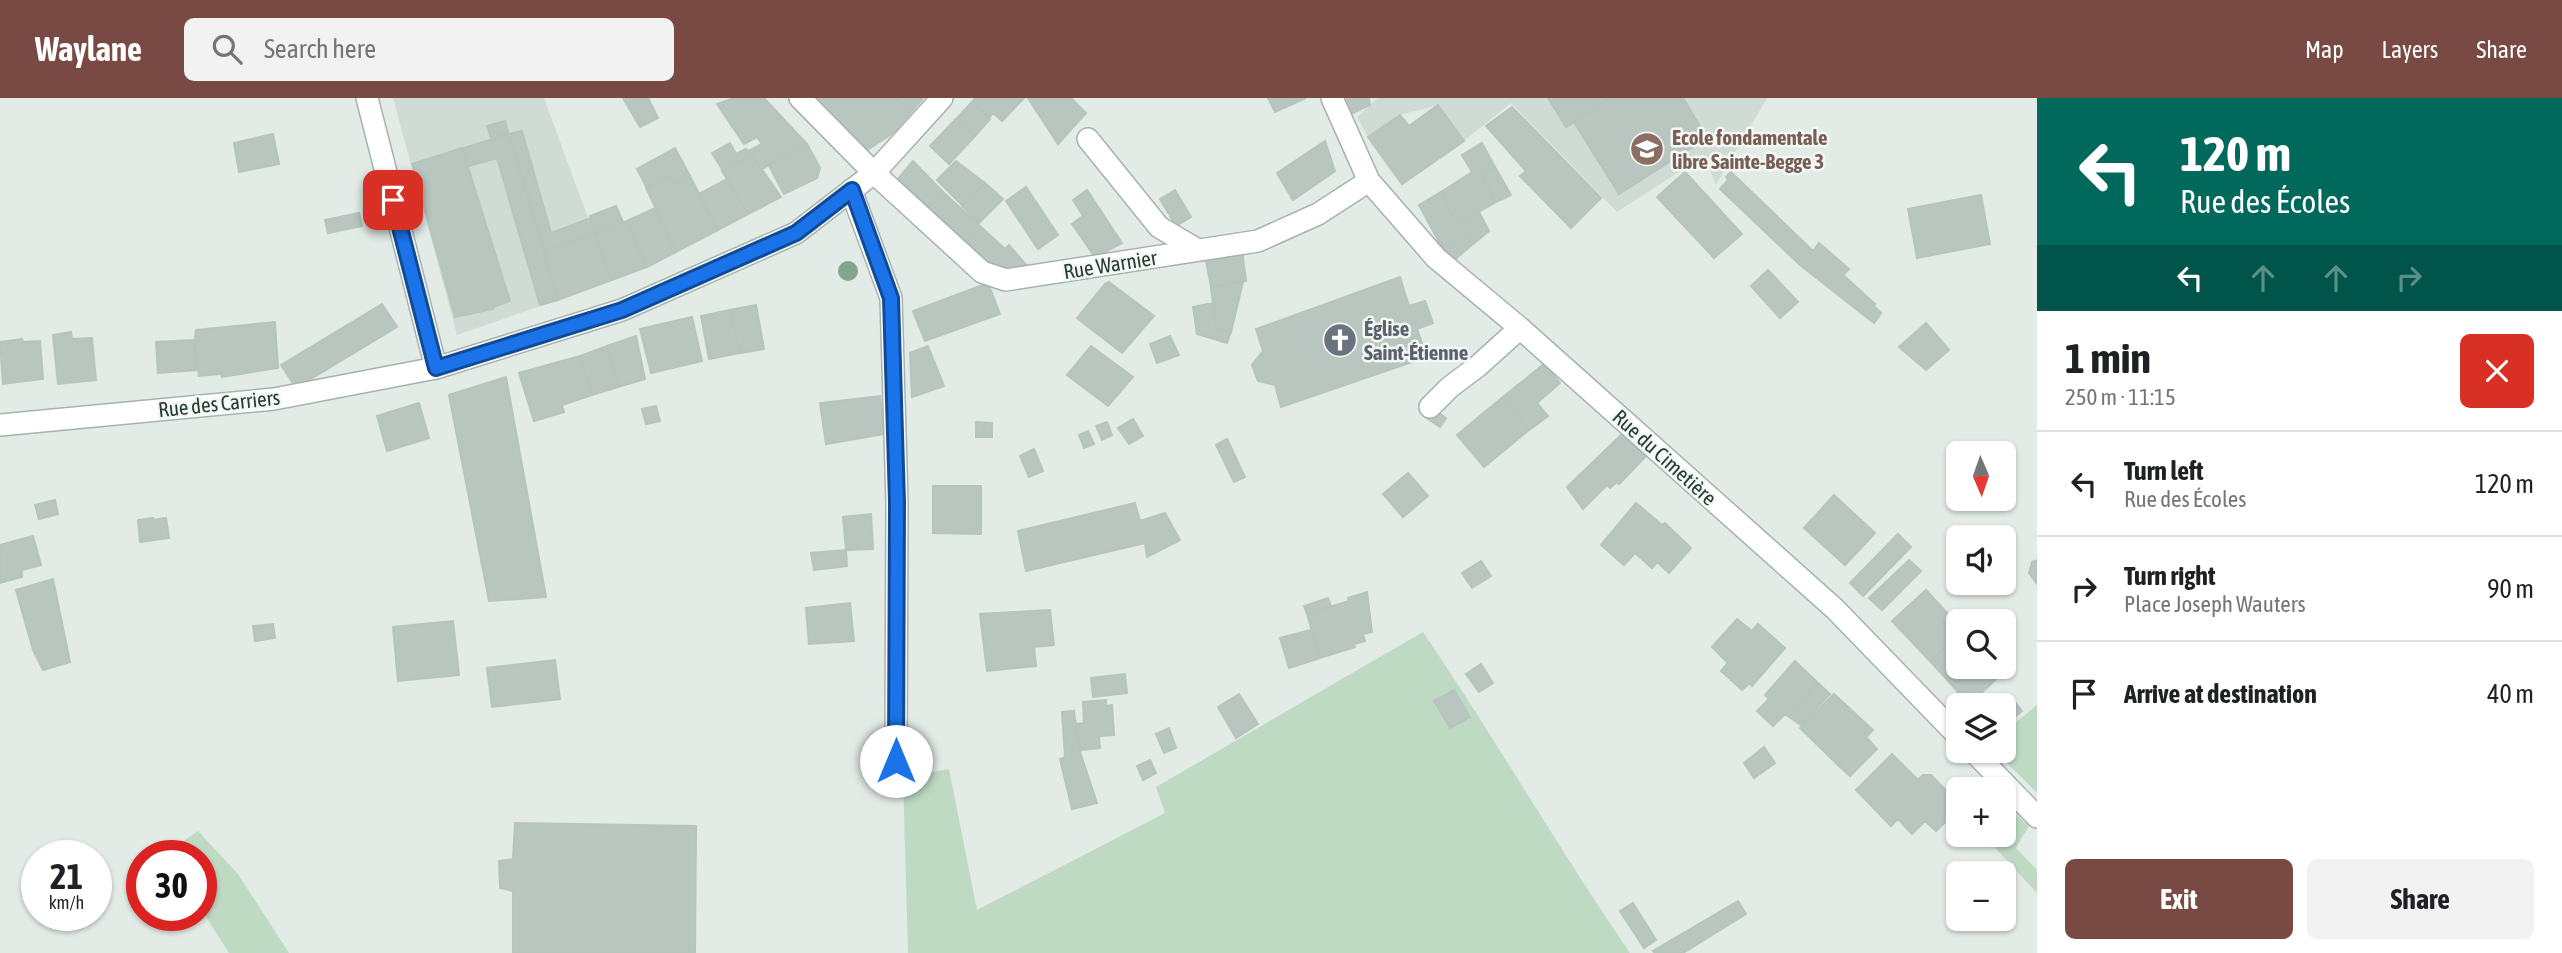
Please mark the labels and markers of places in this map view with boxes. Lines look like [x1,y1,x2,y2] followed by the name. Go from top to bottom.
[1672,125,1827,173] place label: Ecole fondamentale libre Sainte-Begge 3
[1628,130,1666,168] school or university icon: Ecole fondamentale libre Sainte-Begge 3
[363,170,423,230] pin
[1364,316,1468,364] place label: Église Saint-Étienne
[1321,321,1359,359] church icon: Église Saint-Étienne

